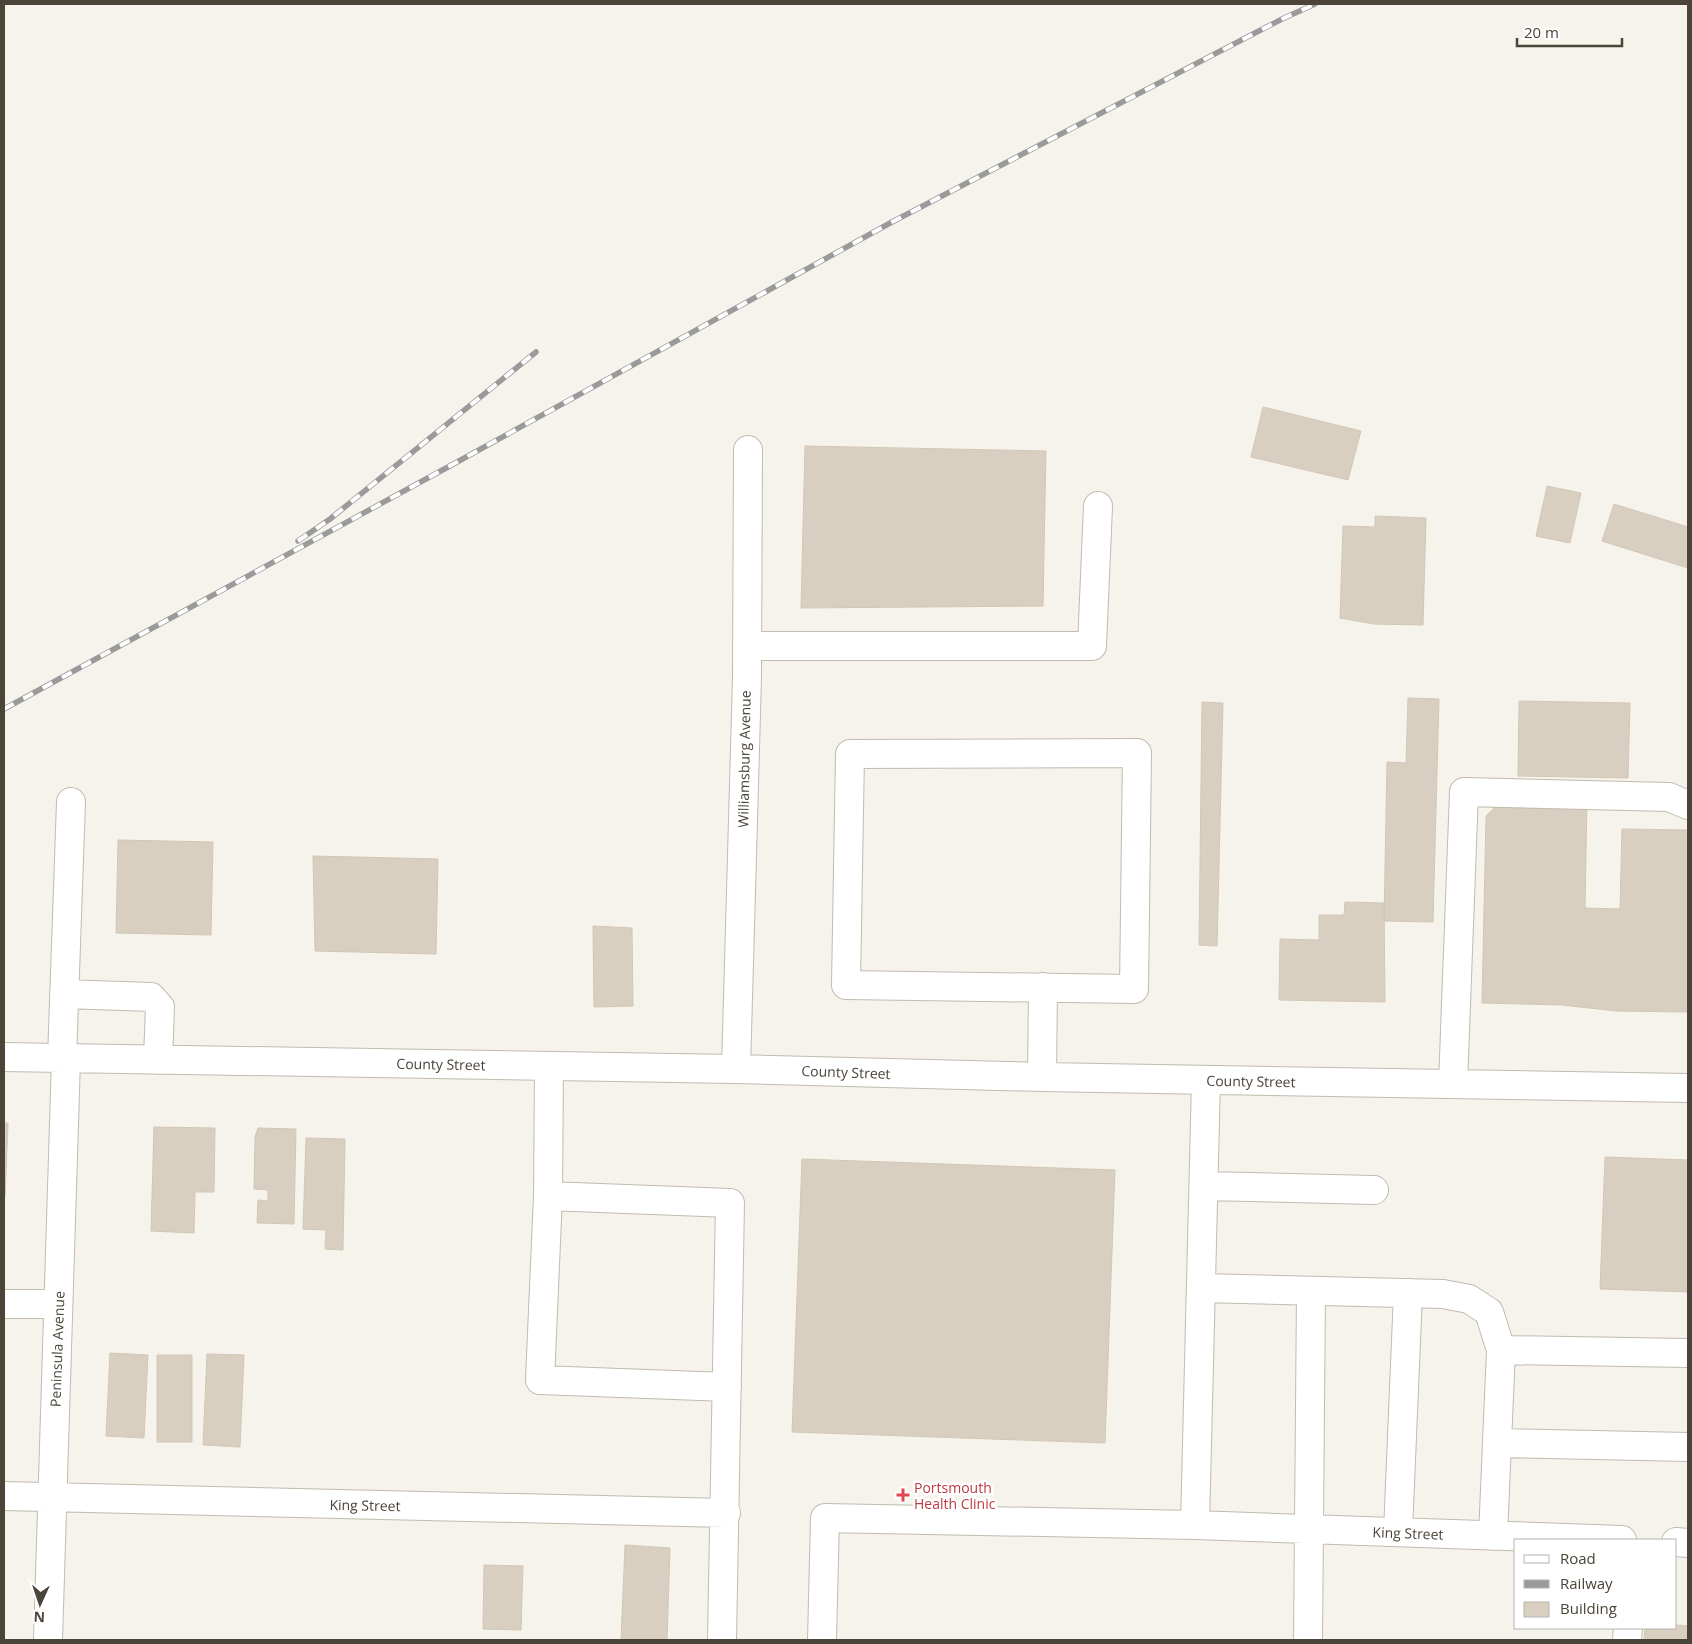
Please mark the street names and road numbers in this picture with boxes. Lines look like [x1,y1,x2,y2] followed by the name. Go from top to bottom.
[733,690,755,828] street label: Williamsburg Avenue
[396,1054,486,1074] street label: County Street
[801,1061,891,1083] street label: County Street
[1206,1071,1296,1091] street label: County Street
[45,1291,69,1407] street label: Peninsula Avenue
[329,1495,401,1515] street label: King Street
[1372,1522,1444,1544] street label: King Street

